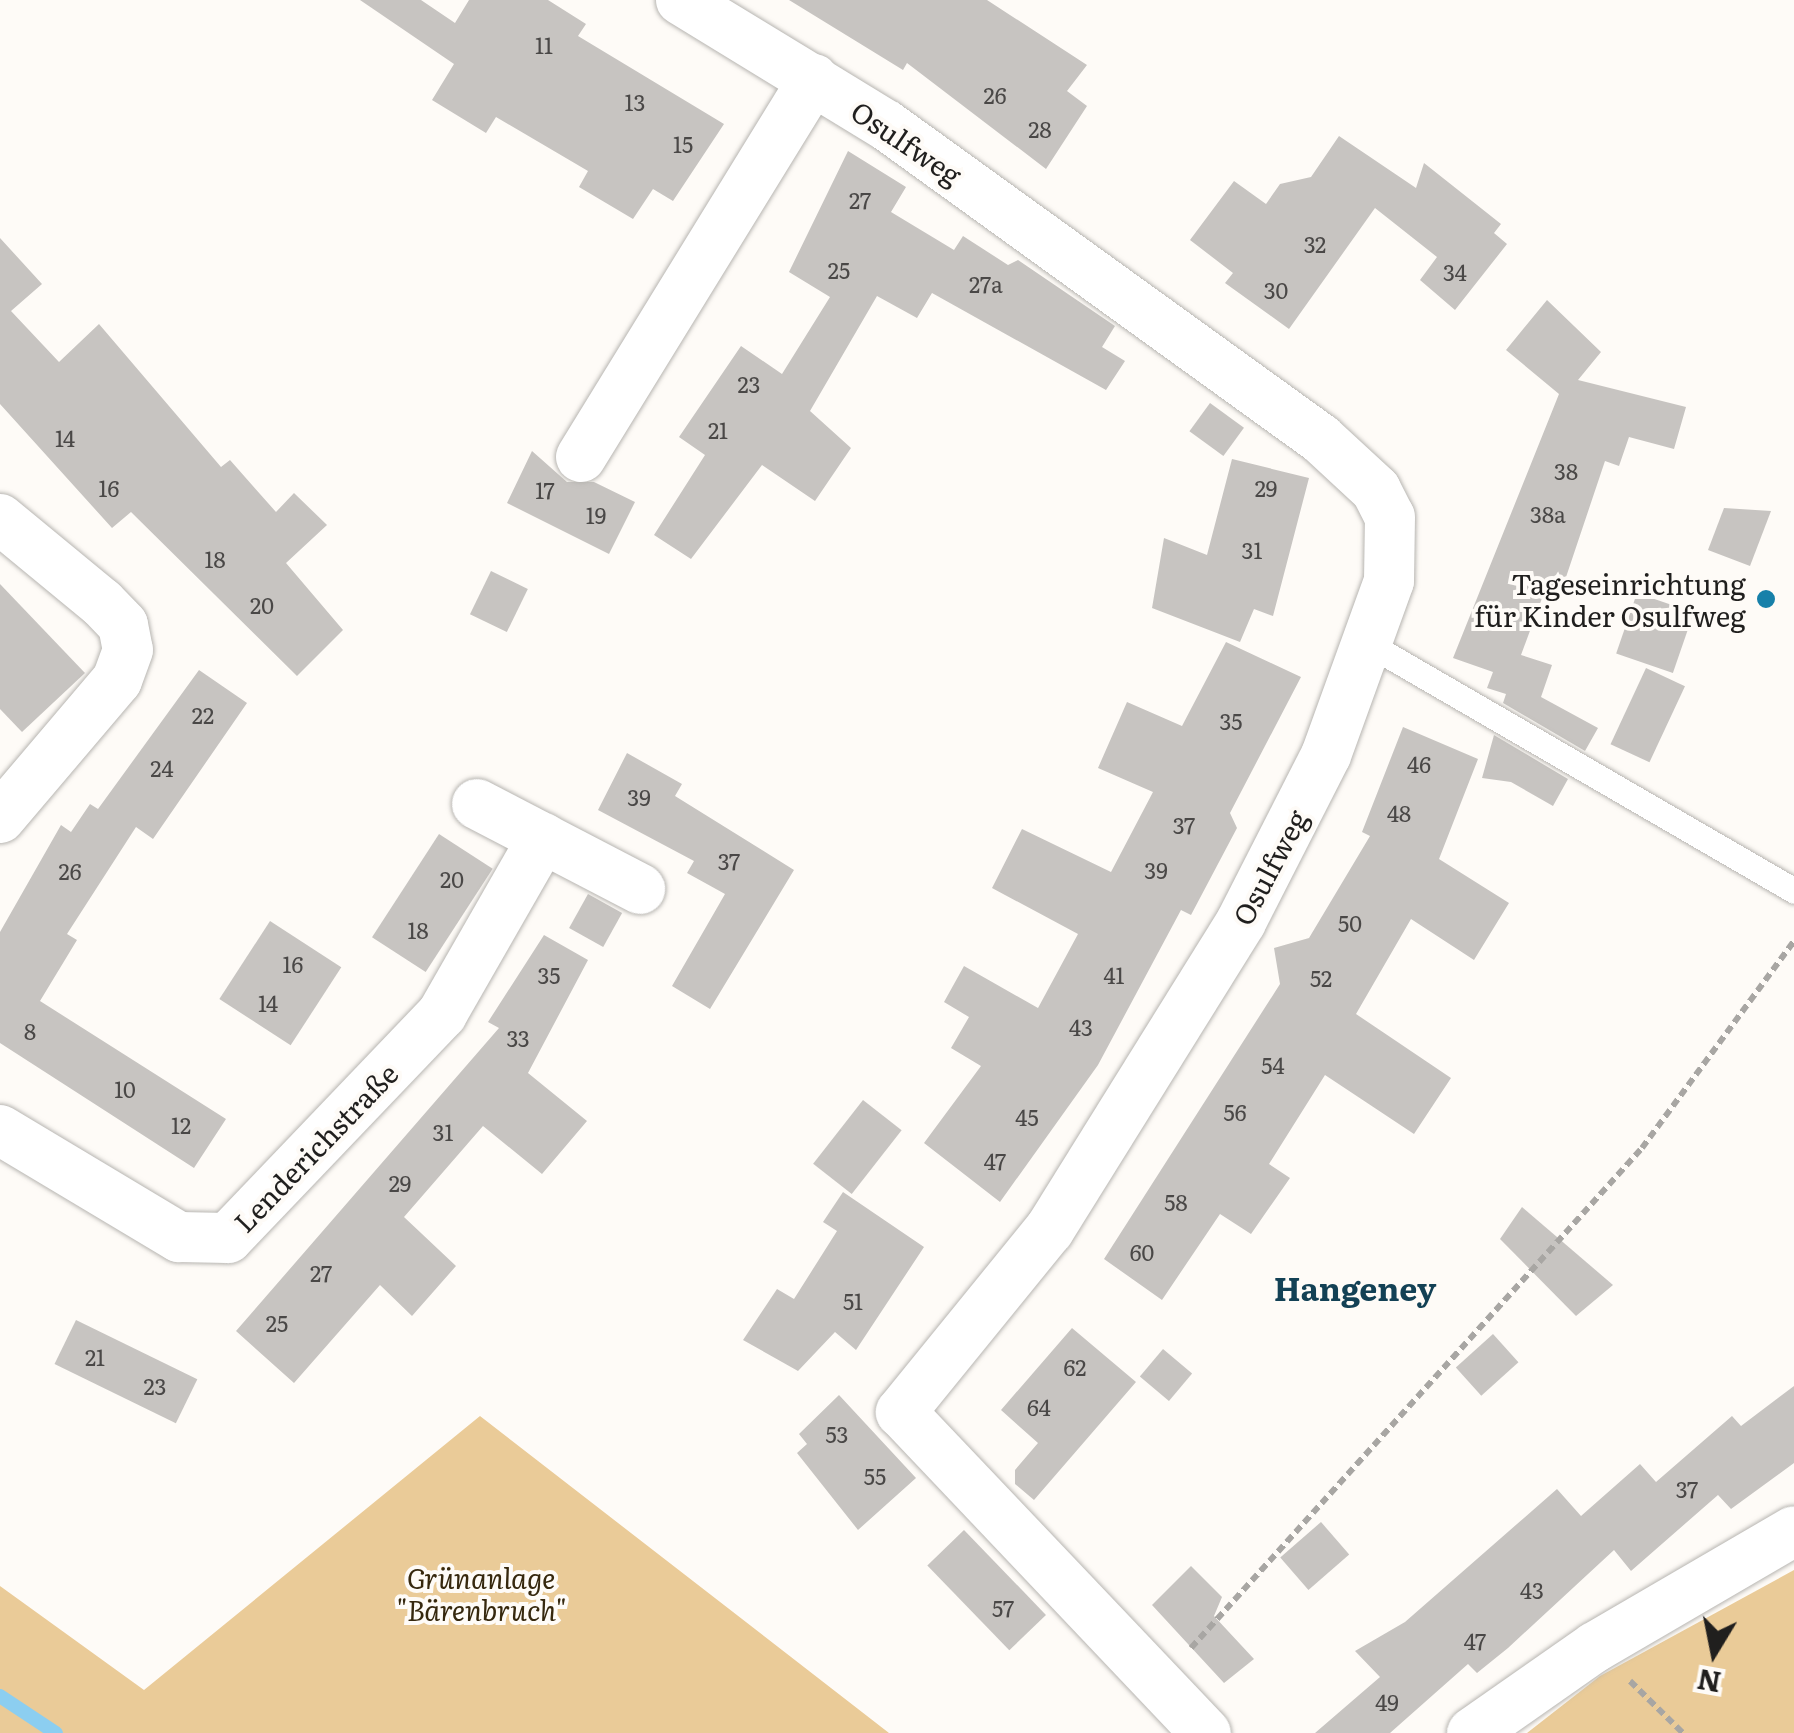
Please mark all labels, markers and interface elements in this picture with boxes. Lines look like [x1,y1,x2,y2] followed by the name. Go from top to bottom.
[535,32,553,58] house number: 11
[984,82,1006,108] house number: 26
[625,89,645,115] house number: 13
[846,93,968,191] street label: Osulfweg
[1028,116,1052,142] house number: 28
[673,131,693,157] house number: 15
[849,187,871,213] house number: 27
[1304,231,1326,257] house number: 32
[828,257,850,283] house number: 25
[1443,259,1467,285] house number: 34
[969,271,1003,297] house number: 27a
[1264,277,1288,303] house number: 30
[737,371,761,397] house number: 23
[708,417,728,443] house number: 21
[55,425,75,451] house number: 14
[1554,458,1578,484] house number: 38
[99,475,119,501] house number: 16
[1255,475,1277,501] house number: 29
[535,477,555,503] house number: 17
[1530,501,1566,527] house number: 38a
[586,502,606,528] house number: 19
[1242,537,1262,563] house number: 31
[204,546,226,572] house number: 18
[1474,566,1746,632] place label: Tageseinrichtung für Kinder Osulfweg
[1755,588,1777,610] marker: Tageseinrichtung für Kinder Osulfweg
[250,592,274,618] house number: 20
[192,702,214,728] house number: 22
[1220,708,1242,734] house number: 35
[1407,751,1431,777] house number: 46
[150,755,174,781] house number: 24
[627,784,651,810] house number: 39
[1387,800,1411,826] house number: 48
[1225,804,1313,930] street label: Osulfweg
[1173,812,1195,838] house number: 37
[718,848,740,874] house number: 37
[1144,857,1168,883] house number: 39
[59,858,81,884] house number: 26
[440,866,464,892] house number: 20
[1338,910,1362,936] house number: 50
[407,917,429,943] house number: 18
[283,951,303,977] house number: 16
[538,962,560,988] house number: 35
[1103,962,1125,988] house number: 41
[1310,965,1332,991] house number: 52
[258,990,278,1016] house number: 14
[1069,1014,1093,1040] house number: 43
[24,1018,36,1044] house number: 8
[506,1025,530,1051] house number: 33
[1261,1052,1285,1078] house number: 54
[226,1056,404,1238] street label: Lenderichstraße
[114,1076,136,1102] house number: 10
[1224,1099,1246,1125] house number: 56
[1015,1104,1039,1130] house number: 45
[171,1112,191,1138] house number: 12
[433,1119,453,1145] house number: 31
[984,1148,1006,1174] house number: 47
[389,1170,411,1196] house number: 29
[1164,1189,1188,1215] house number: 58
[1130,1239,1154,1265] house number: 60
[310,1260,332,1286] house number: 27
[1274,1268,1436,1306] district label: Hangeney
[843,1288,863,1314] house number: 51
[266,1310,288,1336] house number: 25
[85,1344,105,1370] house number: 21
[1064,1354,1086,1380] house number: 62
[143,1373,167,1399] house number: 23
[1027,1394,1051,1420] house number: 64
[825,1421,849,1447] house number: 53
[864,1463,886,1489] house number: 55
[1676,1476,1698,1502] house number: 37
[396,1560,566,1626] park label: Grünanlage "Bärenbruch"
[1520,1577,1544,1603] house number: 43
[992,1595,1014,1621] house number: 57
[1664,1603,1764,1703] north arrow
[1464,1628,1486,1654] house number: 47
[1694,1660,1724,1705] text: N
[1375,1689,1399,1715] house number: 49

